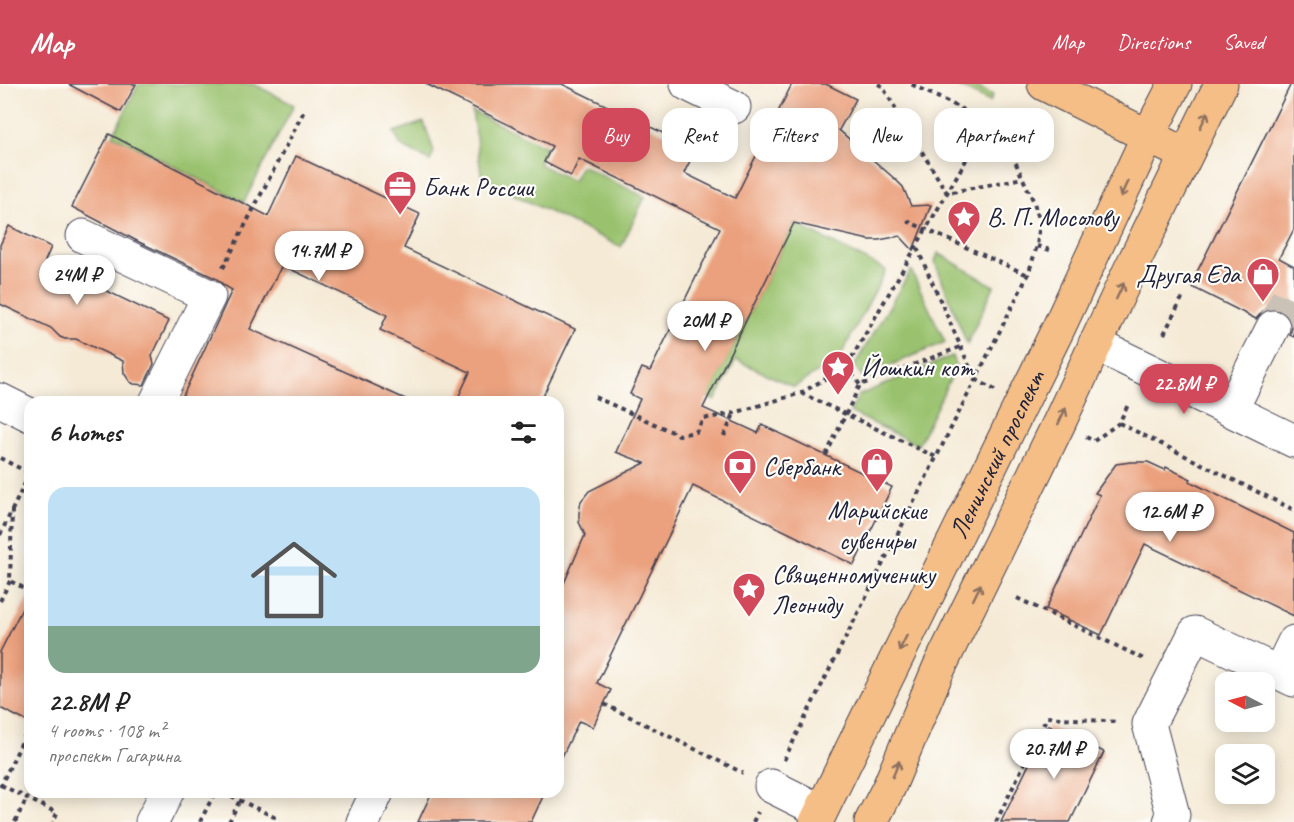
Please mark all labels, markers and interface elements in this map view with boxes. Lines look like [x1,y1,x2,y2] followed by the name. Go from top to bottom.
[30,25,73,60] text: Map
[1052,29,1084,55] text: Map
[1117,29,1190,55] text: Directions
[1223,29,1264,55] text: Saved
[582,108,650,162] chip: Buy
[662,108,738,162] chip: Rent
[750,108,838,162] chip: Filters
[850,108,922,162] chip: New
[934,108,1054,162] chip: Apartment
[1199,111,1210,129] one-way arrow
[382,169,418,216] office icon: Банк России
[423,171,534,204] place label: Банк России
[1117,180,1129,198] one-way arrow
[946,199,982,246] place icon: В. П. Мосолову
[987,201,1120,234] place label: В. П. Мосолову
[264,231,374,282] pin: 14.7M ₽
[289,238,349,263] text: 14.7M ₽
[35,255,119,306] pin: 24M ₽
[1245,256,1281,303] shop icon: Другая Еда
[1136,258,1242,291] place label: Другая Еда
[53,262,101,287] text: 24M ₽
[1114,283,1126,301] one-way arrow
[663,301,747,352] pin: 20M ₽
[681,308,729,333] text: 20M ₽
[820,349,856,396] place icon: Йошкин кот
[861,351,976,384] place label: Йошкин кот
[942,363,1053,544] street label: Ленинский проспект
[1129,364,1239,415] pin: 22.8M ₽
[1154,371,1214,396] text: 22.8M ₽
[1056,408,1068,426] one-way arrow
[48,416,122,449] text: 6 homes
[507,416,540,449] icon: filters
[859,446,895,493] shop icon: Марийские сувениры
[722,448,758,495] bank icon: Сбербанк
[763,450,843,483] place label: Сбербанк
[1115,492,1225,543] pin: 12.6M ₽
[828,494,928,557] place label: Марийские сувениры
[1139,499,1201,524] text: 12.6M ₽
[240,526,348,634] icon: home
[772,558,937,621] place label: Священномученику Леониду
[731,571,767,618] place icon: Священномученику Леониду
[971,583,983,601] one-way arrow
[897,634,909,652] one-way arrow
[1215,672,1275,732] north arrow
[1215,672,1275,804] map controls
[48,685,127,718] text: 22.8M ₽
[48,718,165,743] text: 4 rooms · 108 m²
[999,729,1109,780] pin: 20.7M ₽
[1024,736,1084,761] text: 20.7M ₽
[48,743,180,768] text: проспект Гагарина
[1215,744,1275,804] button: layers
[891,760,902,779] one-way arrow

